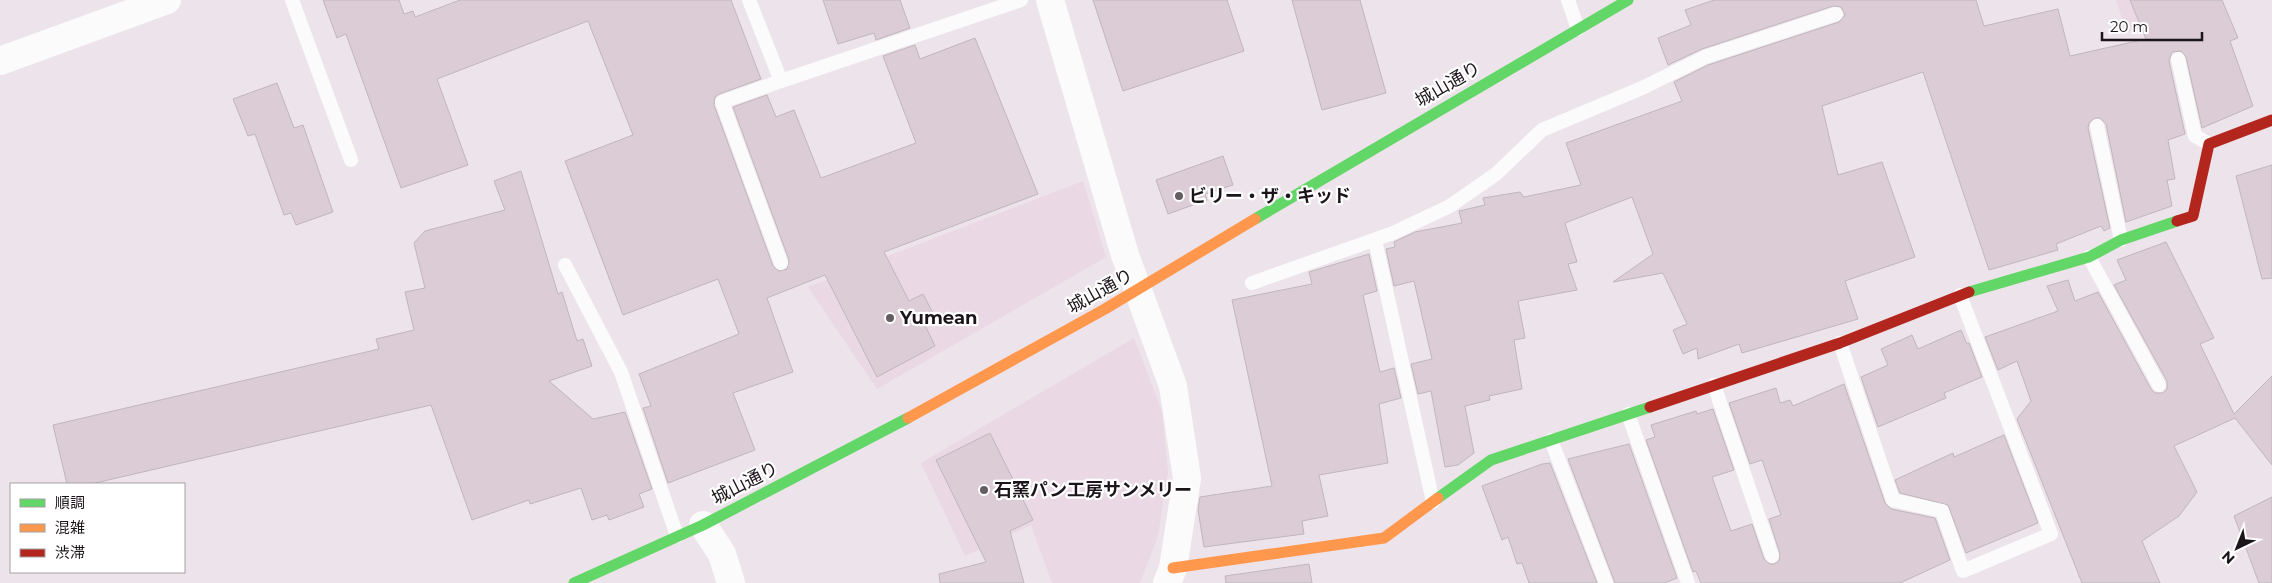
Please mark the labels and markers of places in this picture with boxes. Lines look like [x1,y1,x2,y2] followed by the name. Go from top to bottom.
[1189,185,1351,207] place label: ビリー・ザ・キッド
[1173,190,1185,202] marker: ビリー・ザ・キッド
[899,307,978,329] place label: Yumean
[884,312,896,324] marker: Yumean
[994,479,1192,501] place label: 石窯パン工房サンメリー
[978,484,990,496] marker: 石窯パン工房サンメリー

